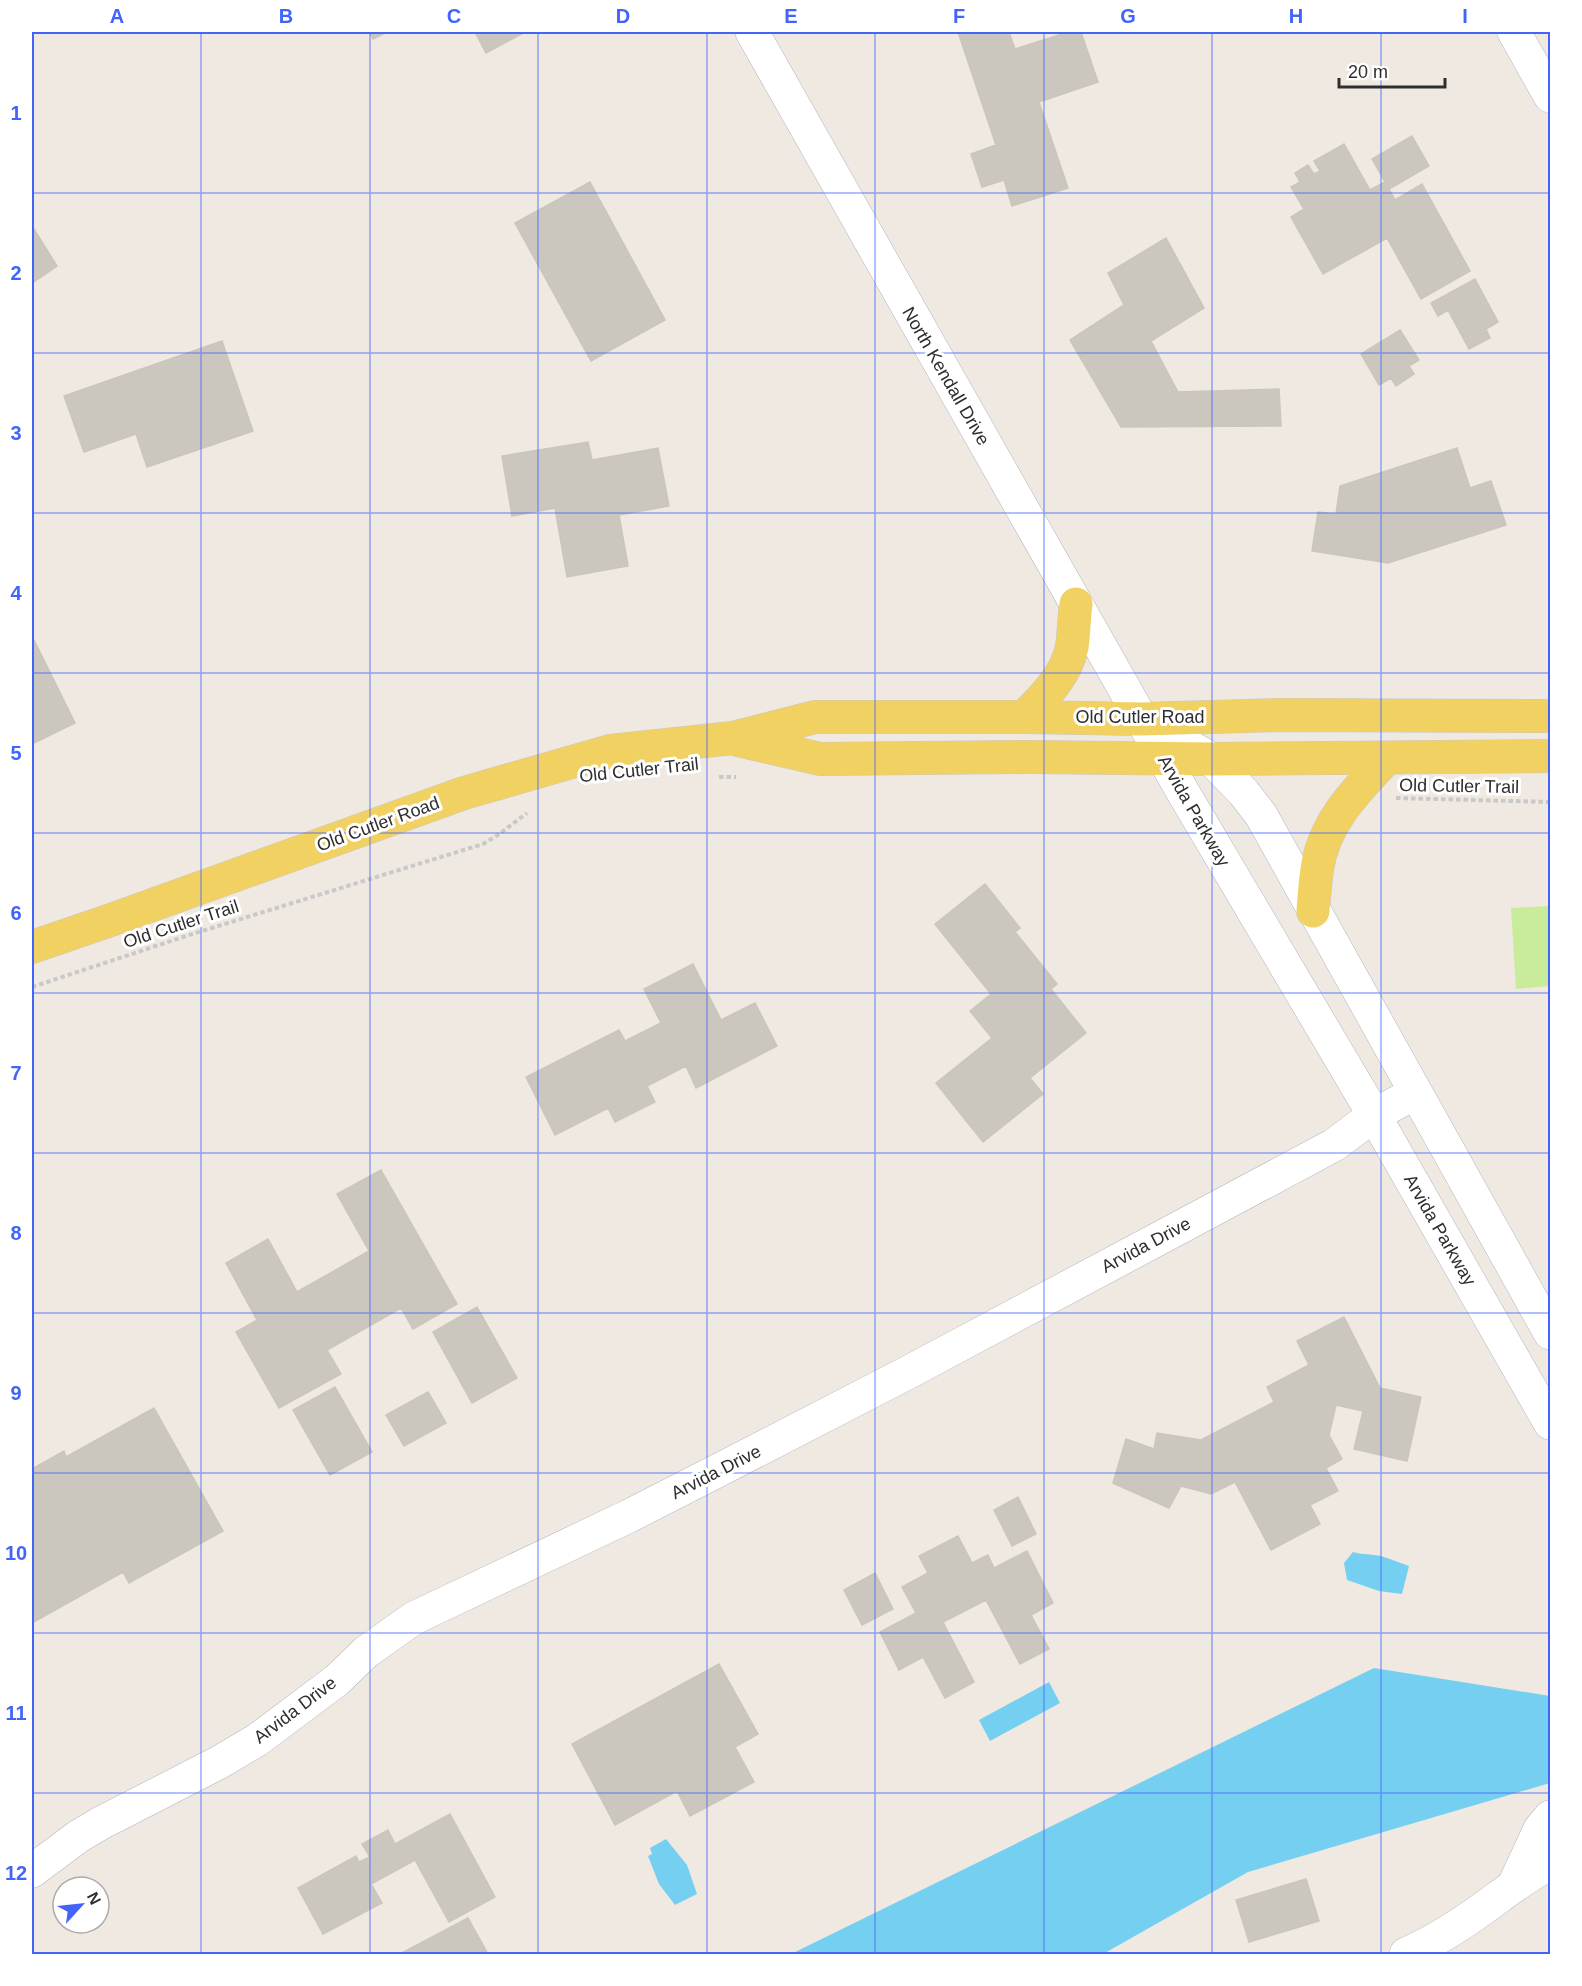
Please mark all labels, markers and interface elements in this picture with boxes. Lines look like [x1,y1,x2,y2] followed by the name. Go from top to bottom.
[110,5,124,27] text: A
[279,5,293,27] text: B
[447,5,461,27] text: C
[616,5,630,27] text: D
[784,5,798,27] text: E
[953,5,965,27] text: F
[1120,5,1136,27] text: G
[1289,5,1303,27] text: H
[1462,5,1468,27] text: I
[1339,51,1446,89] scale bar
[1348,62,1388,82] text: 20 m
[10,102,22,124] text: 1
[10,262,22,284] text: 2
[898,303,994,449] street label: North Kendall Drive
[10,422,22,444] text: 3
[10,582,22,604] text: 4
[1075,707,1205,727] street label: Old Cutler Road
[10,742,22,764] text: 5
[1154,752,1234,870] street label: Arvida Parkway
[578,754,700,786] street label: Old Cutler Trail
[1399,775,1519,797] street label: Old Cutler Trail
[314,793,442,855] street label: Old Cutler Road
[121,896,241,952] street label: Old Cutler Trail
[10,902,22,924] text: 6
[10,1062,22,1084] text: 7
[1400,1171,1480,1289] street label: Arvida Parkway
[1098,1213,1194,1277] street label: Arvida Drive
[10,1222,22,1244] text: 8
[10,1382,22,1404] text: 9
[668,1441,764,1503] street label: Arvida Drive
[5,1542,27,1564] text: 10
[250,1673,340,1747] street label: Arvida Drive
[5,1702,27,1724] text: 11
[5,1862,27,1884] text: 12
[51,1875,111,1935] north arrow
[84,1889,104,1907] text: N

